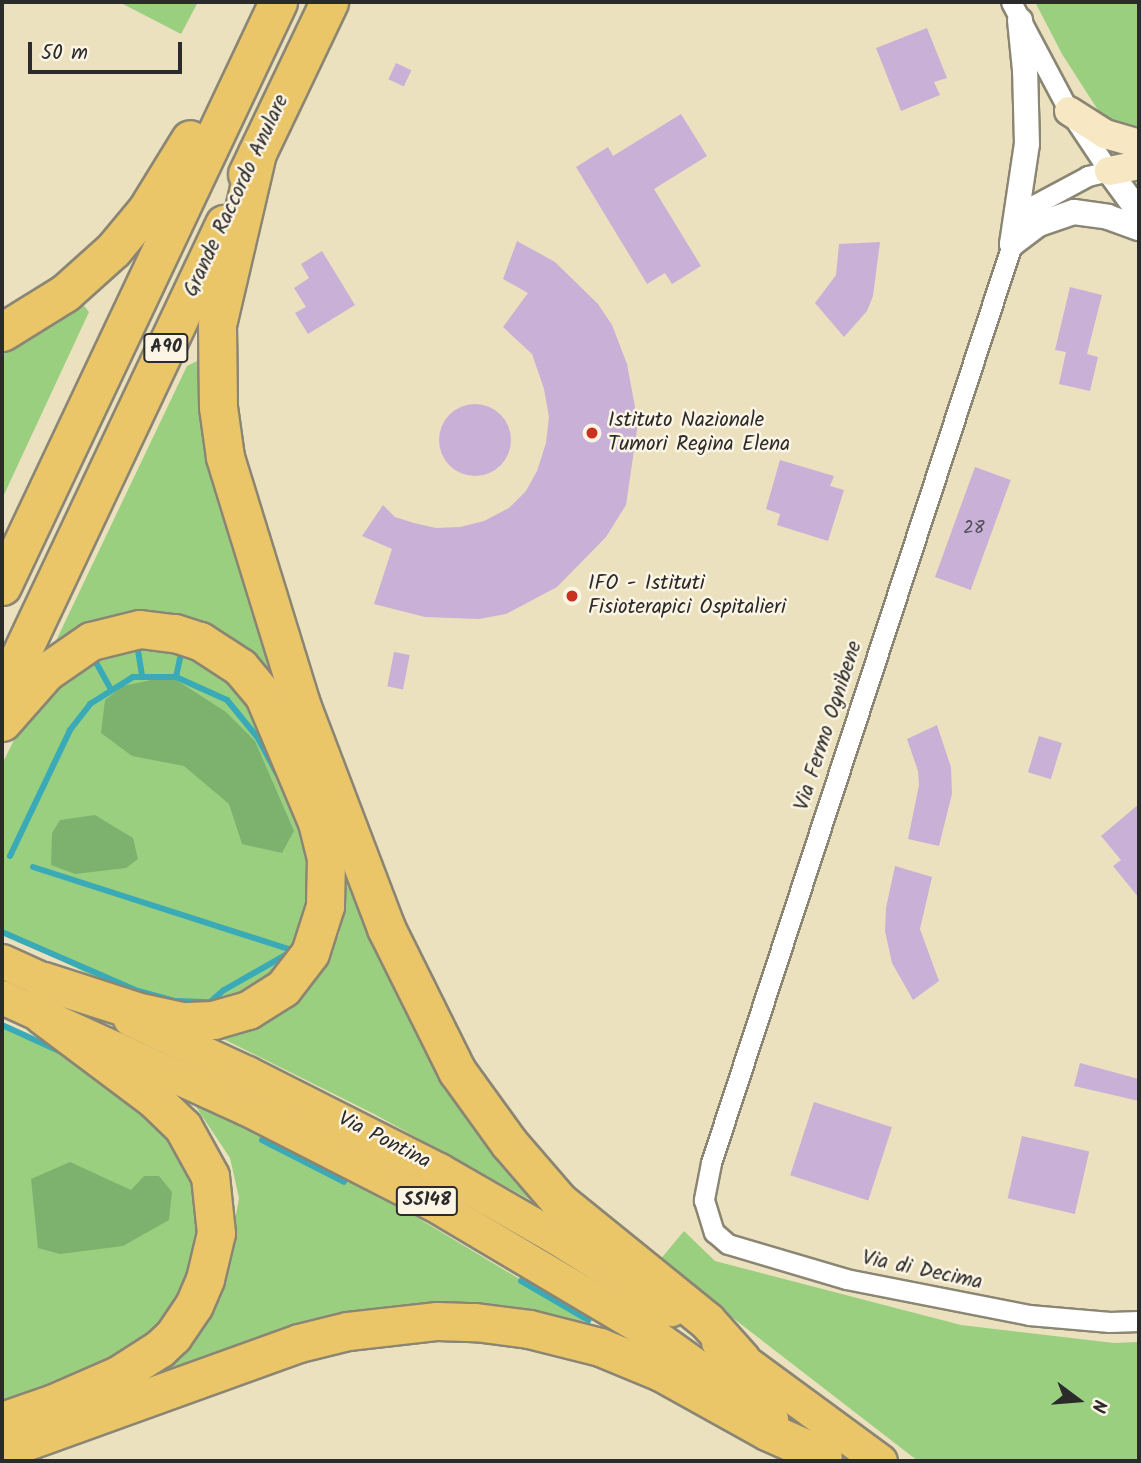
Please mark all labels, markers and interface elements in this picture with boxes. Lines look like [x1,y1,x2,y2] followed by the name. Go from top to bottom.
[32,28,186,72] scale bar
[41,37,88,70] text: 50 m
[179,91,295,301] street label: Grande Raccordo Anulare
[143,332,189,364] road number: A90
[608,408,790,458] place label: Istituto Nazionale Tumori Regina Elena
[582,423,602,443] marker: Istituto Nazionale Tumori Regina Elena
[963,518,985,540] house number: 28
[588,571,786,621] place label: IFO - Istituti Fisioterapici Ospitalieri
[562,586,582,606] marker: IFO - Istituti Fisioterapici Ospitalieri
[790,638,868,814] street label: Via Fermo Ognibene
[333,1107,435,1175] street label: Via Pontina
[396,1186,458,1217] road number: SS148
[860,1246,984,1296] street label: Via di Decima
[1043,1365,1113,1435] north arrow
[1082,1396,1114,1416] text: N

